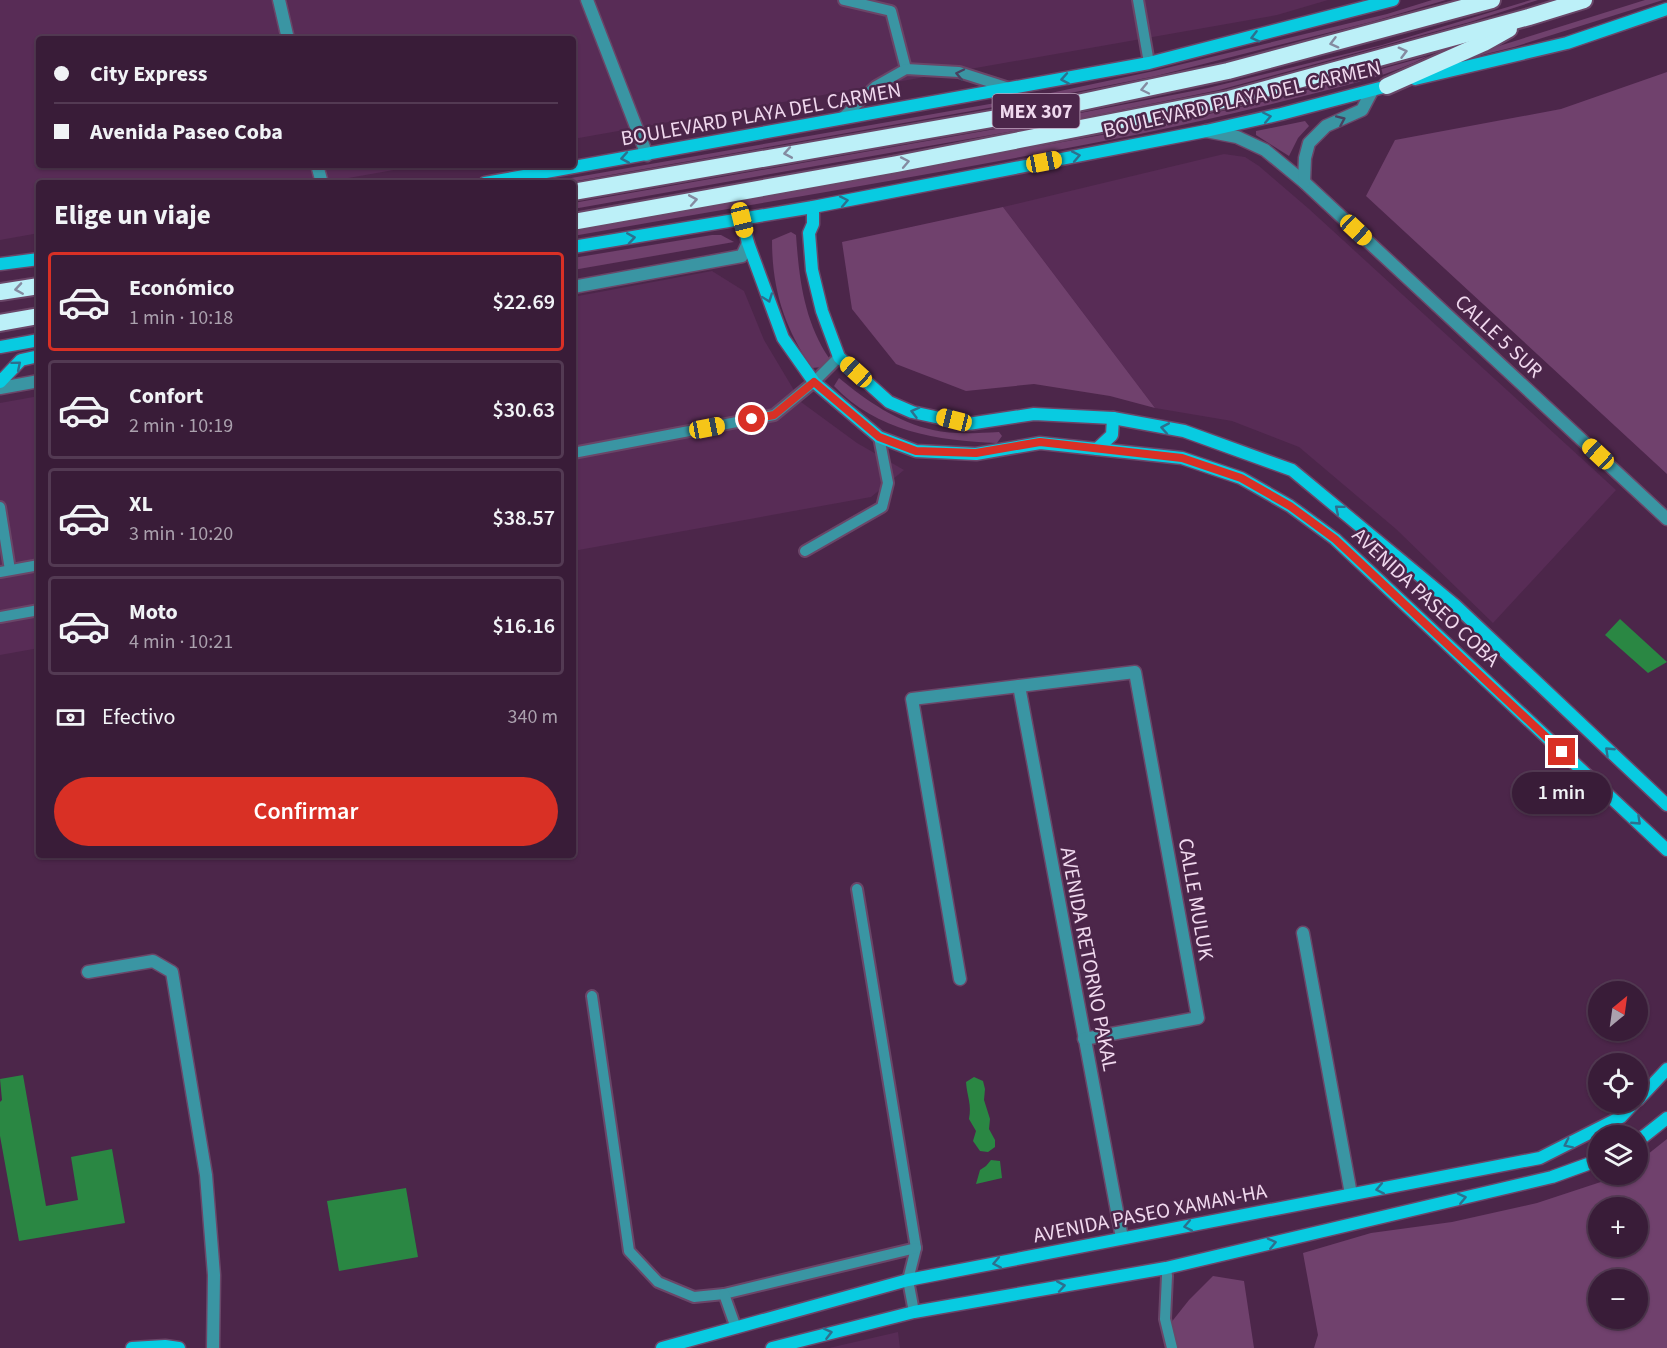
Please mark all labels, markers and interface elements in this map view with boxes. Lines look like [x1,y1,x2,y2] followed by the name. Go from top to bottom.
[1251,29,1261,42] one-way arrow
[1329,36,1340,48] one-way arrow
[1398,46,1408,59] one-way arrow
[1100,52,1384,146] street label: BOULEVARD PLAYA DEL CARMEN
[90,58,208,90] text: City Express
[955,68,965,81] one-way arrow
[1060,72,1070,85] one-way arrow
[618,75,904,153] street label: BOULEVARD PLAYA DEL CARMEN
[1140,81,1150,94] one-way arrow
[992,94,1080,128] road number: MEX 307
[1262,112,1272,125] one-way arrow
[1334,115,1345,127] one-way arrow
[90,116,283,148] text: Avenida Paseo Coba
[783,147,792,159] one-way arrow
[1025,150,1063,174] car
[1071,150,1081,163] one-way arrow
[621,152,630,164] one-way arrow
[900,156,910,169] one-way arrow
[687,194,697,207] one-way arrow
[838,195,848,208] one-way arrow
[54,196,211,235] text: Elige un viaje
[729,200,755,240] car
[1337,211,1375,249] car
[625,232,635,245] one-way arrow
[129,272,234,304] text: Económico
[57,275,111,329] icon: car
[15,282,24,294] one-way arrow
[493,286,555,318] text: $22.69
[1448,287,1550,385] street label: CALLE 5 SUR
[761,291,773,302] one-way arrow
[129,304,233,332] text: 1 min · 10:18
[837,353,875,391] car
[11,362,22,373] one-way arrow
[129,380,203,412] text: Confort
[57,383,111,437] icon: car
[493,394,555,426] text: $30.63
[738,405,765,432] route start
[910,406,920,419] one-way arrow
[934,407,974,433] car
[129,412,233,440] text: 2 min · 10:19
[688,416,726,440] car
[1160,422,1170,435] one-way arrow
[1579,435,1617,473] car
[129,488,153,520] text: XL
[57,491,111,545] icon: car
[493,502,555,534] text: $38.57
[1334,505,1345,516] one-way arrow
[129,520,233,548] text: 3 min · 10:20
[1345,520,1507,674] street label: AVENIDA PASEO COBA
[129,596,178,628] text: Moto
[57,599,111,653] icon: car
[493,610,555,642] text: $16.16
[129,628,233,656] text: 4 min · 10:21
[54,701,87,734] icon: cash
[102,701,176,733] text: Efectivo
[508,703,558,731] text: 340 m
[1548,738,1575,765] route end
[1606,747,1617,758] one-way arrow
[1512,773,1612,815] callout: 1 min
[54,777,558,846] button: Confirmar
[1538,779,1585,807] text: 1 min
[1629,814,1640,825] one-way arrow
[1171,836,1222,963] street label: CALLE MULUK
[1053,844,1125,1074] street label: AVENIDA RETORNO PAKAL
[1588,981,1648,1041] north arrow
[1588,981,1648,1329] map controls
[1588,1053,1648,1113] button: locate
[1588,1125,1648,1185] button: layers
[1564,1136,1575,1148] one-way arrow
[1031,1176,1270,1250] street label: AVENIDA PASEO XAMAN-HA
[1375,1182,1385,1195] one-way arrow
[1457,1192,1467,1205] one-way arrow
[1588,1197,1648,1257] button: +
[1184,1219,1194,1232] one-way arrow
[1267,1237,1277,1250] one-way arrow
[992,1256,1002,1269] one-way arrow
[1588,1269,1648,1329] button: −
[1055,1280,1065,1293] one-way arrow
[823,1327,833,1340] one-way arrow

